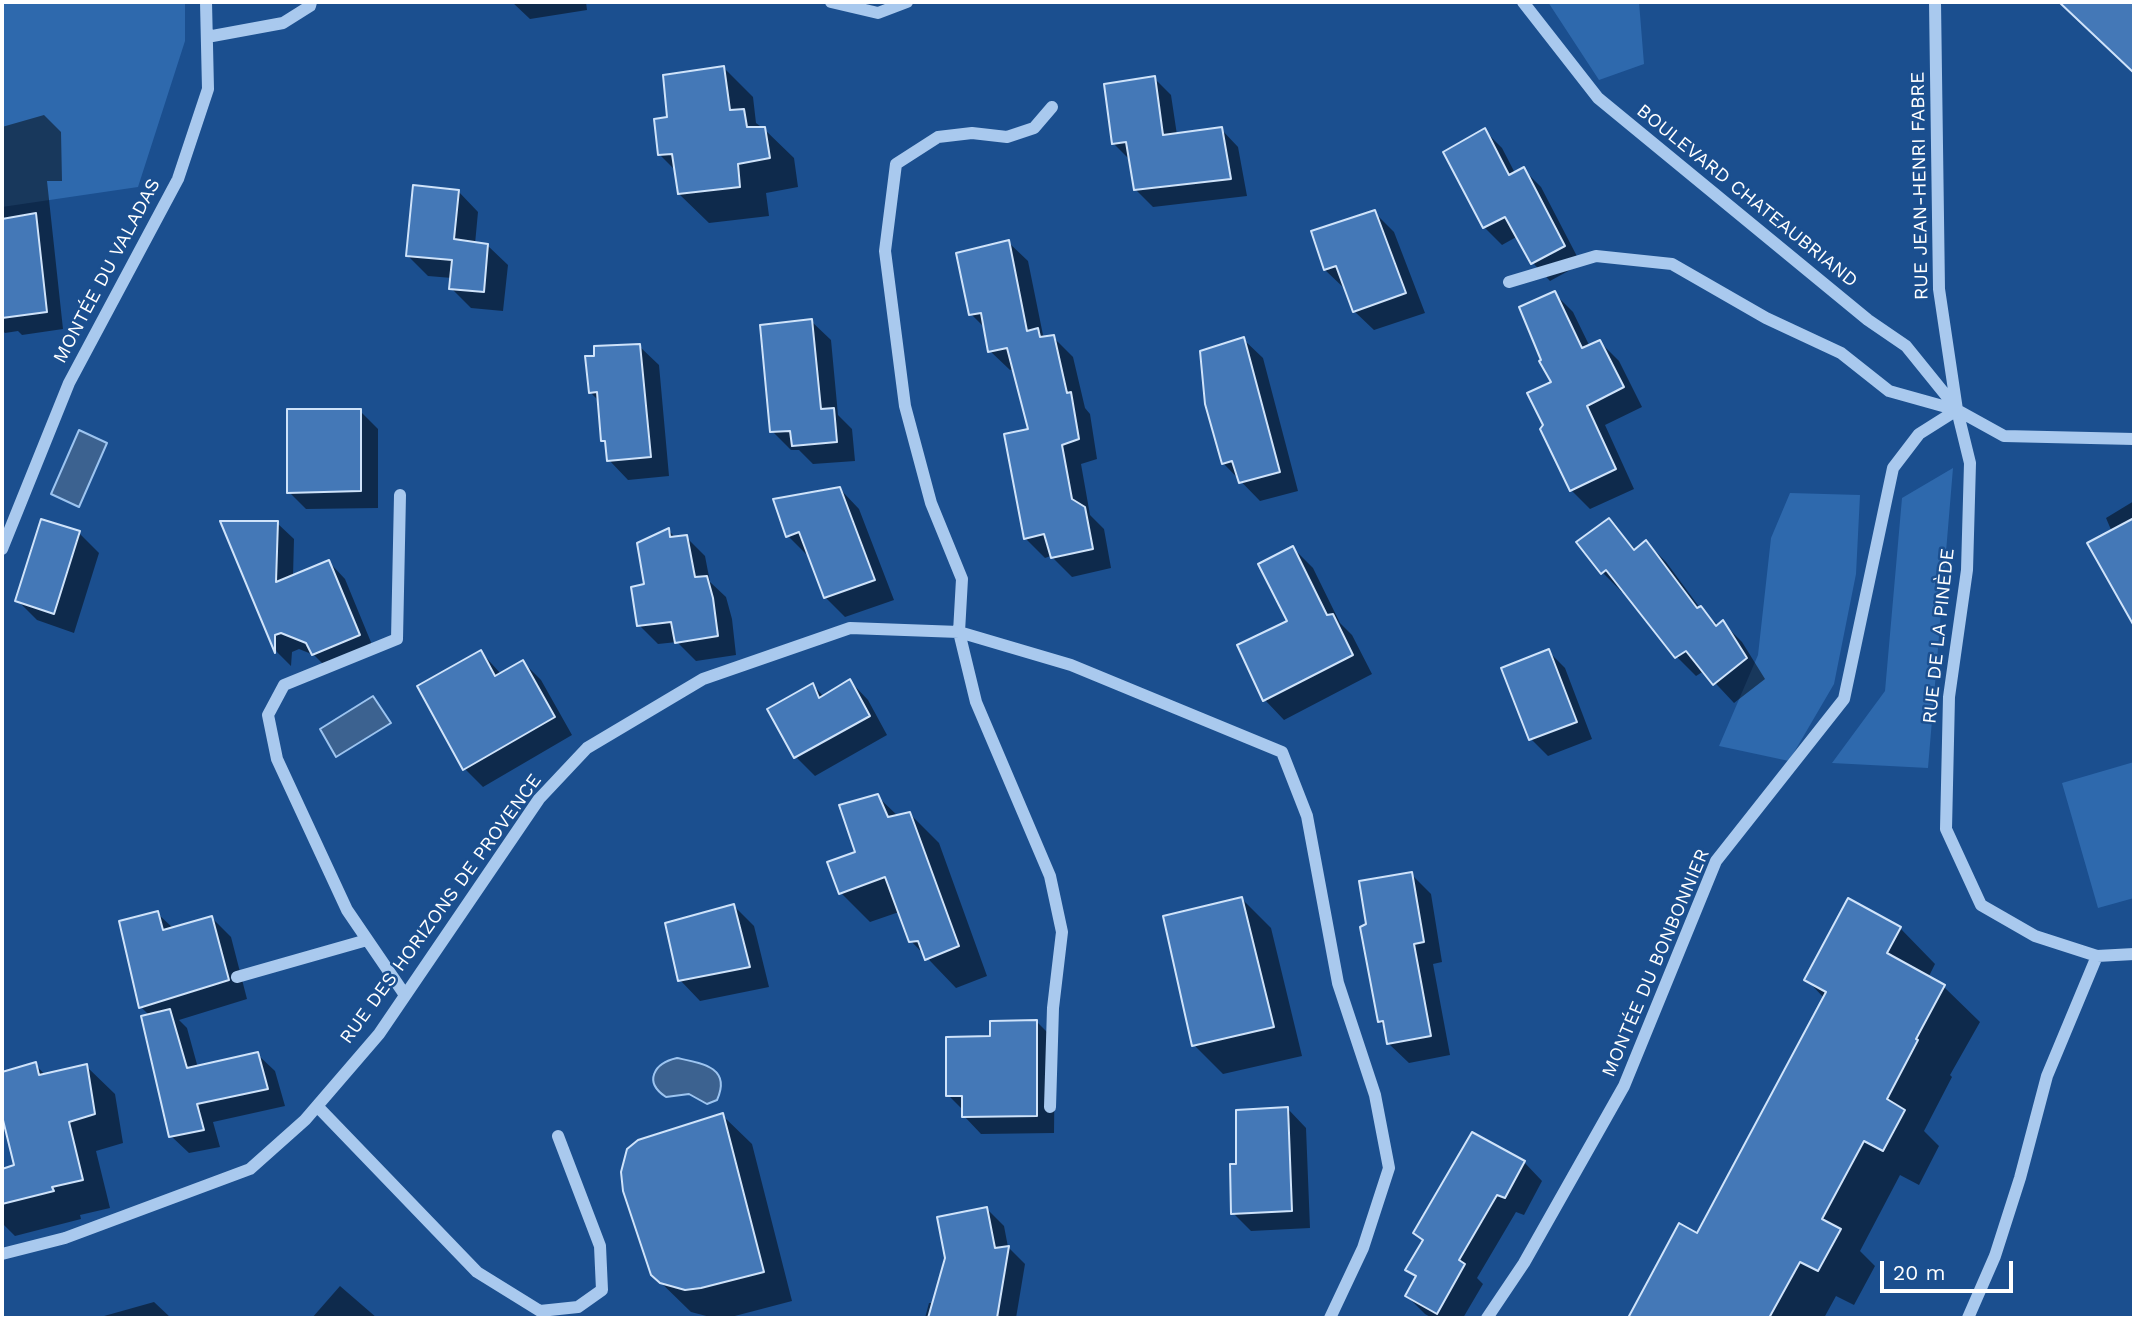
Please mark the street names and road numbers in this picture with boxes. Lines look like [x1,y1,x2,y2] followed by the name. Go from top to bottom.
[1907,72,1933,300] street label: RUE JEAN-HENRI FABRE
[1632,100,1862,292] street label: BOULEVARD CHATEAUBRIAND
[49,175,165,367] street label: MONTÉE DU VALADAS
[1918,547,1960,725] street label: RUE DE LA PINÈDE
[335,770,547,1048] street label: RUE DES HORIZONS DE PROVENCE
[1598,845,1714,1081] street label: MONTÉE DU BONBONNIER

